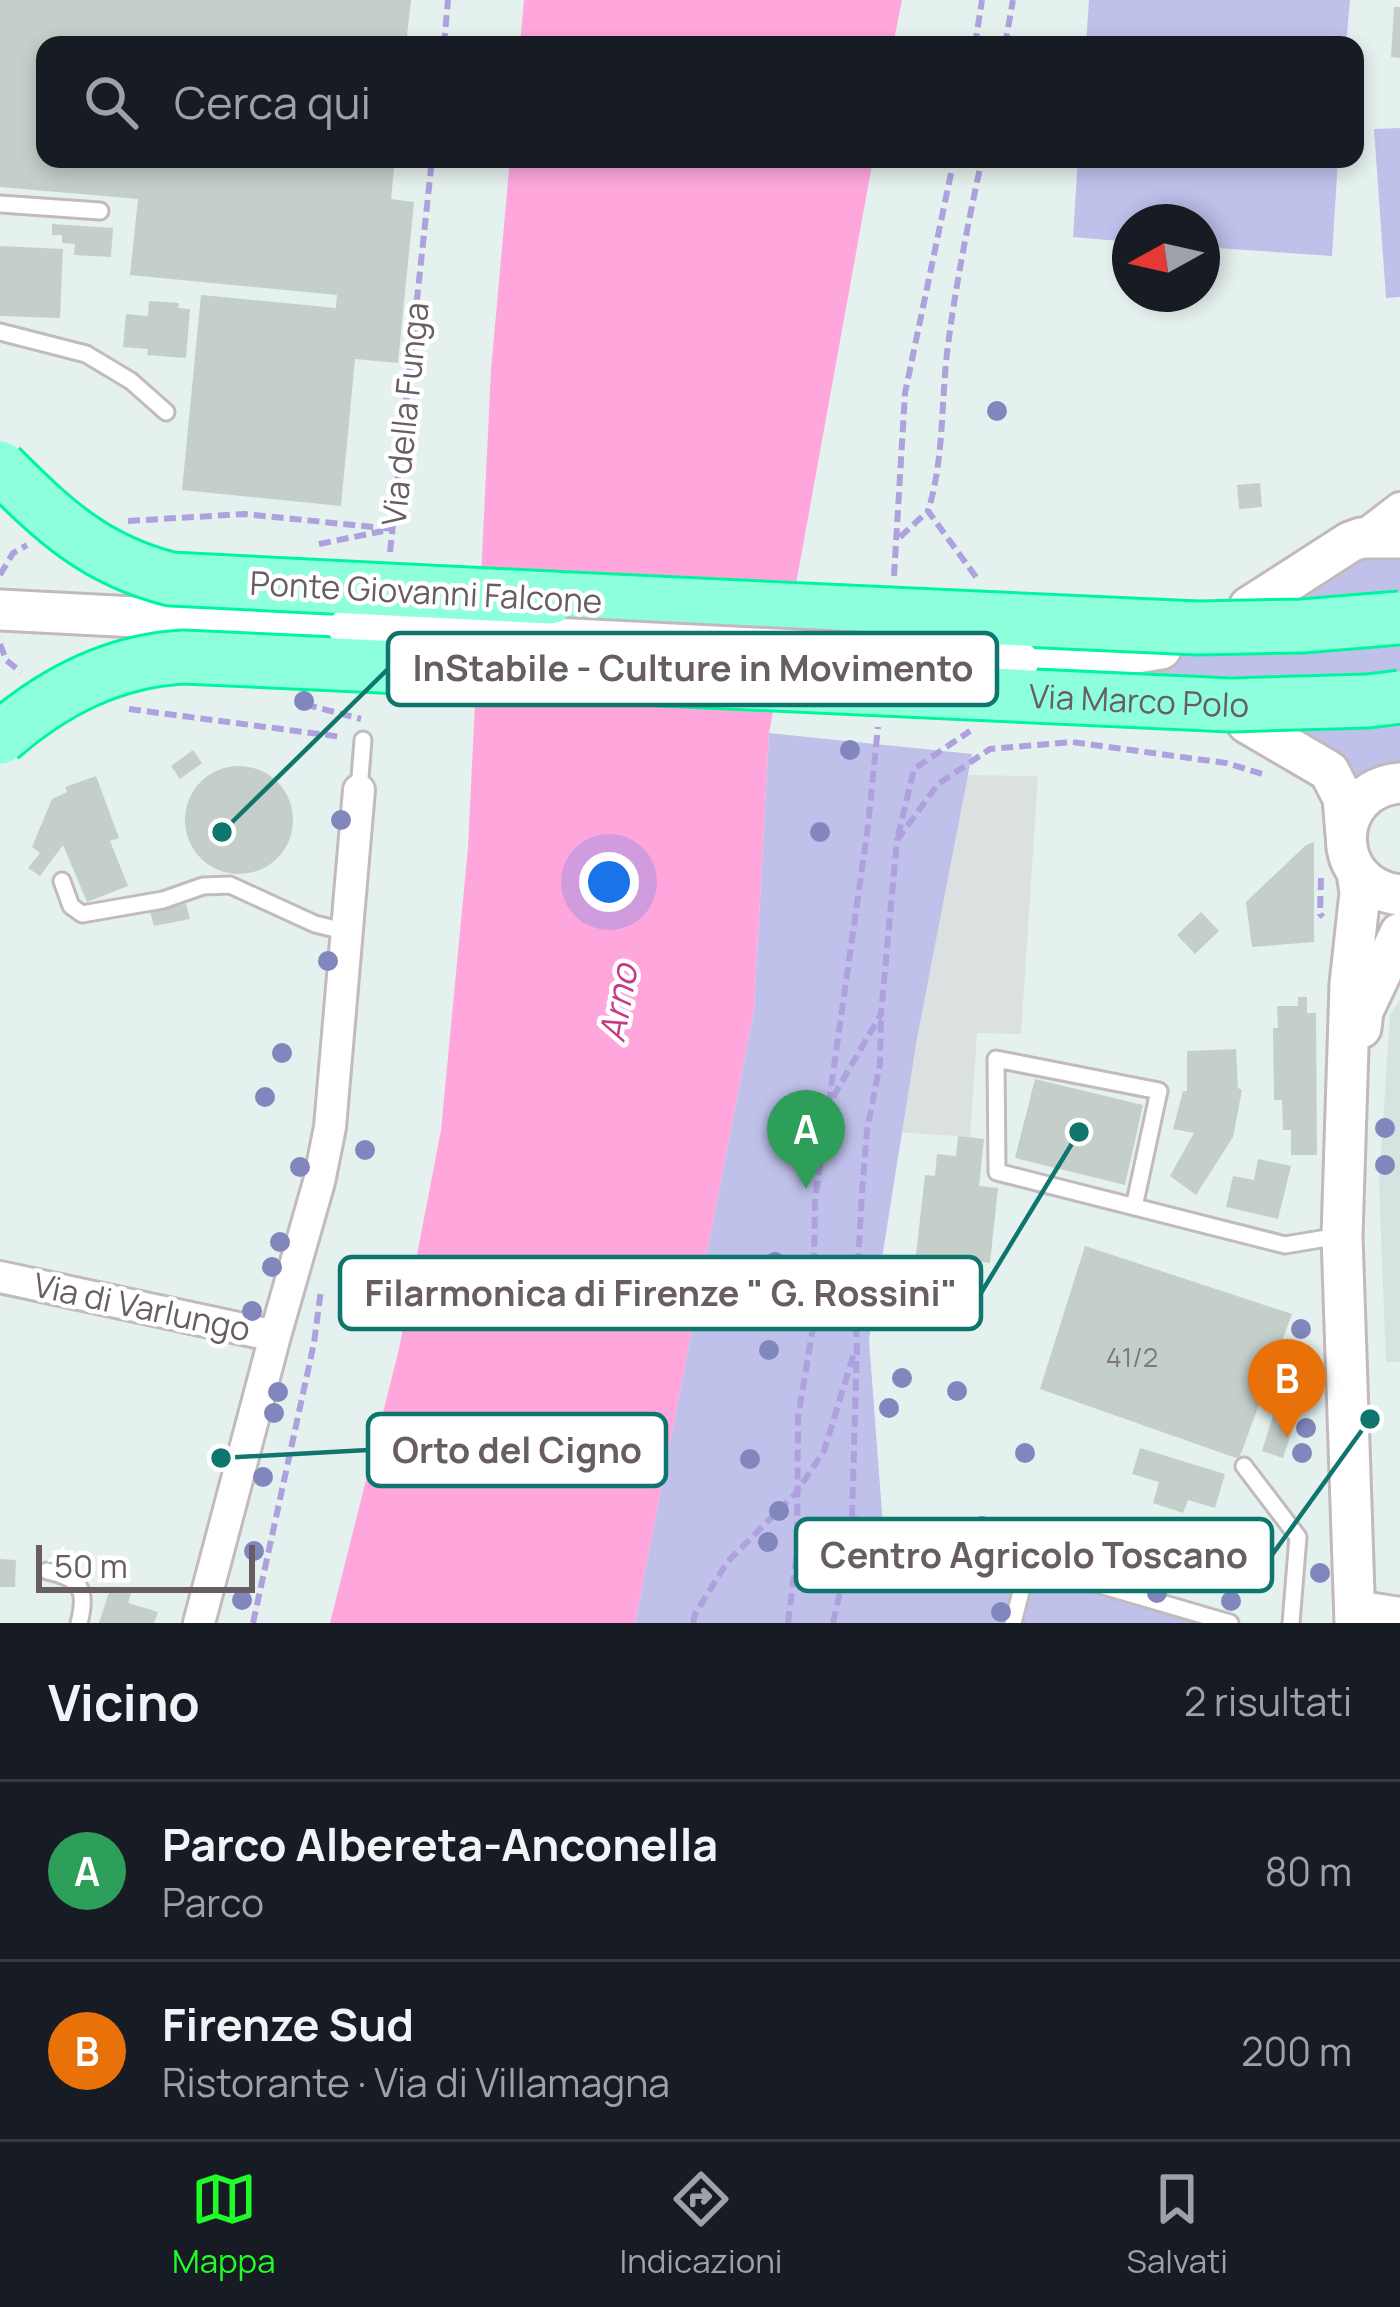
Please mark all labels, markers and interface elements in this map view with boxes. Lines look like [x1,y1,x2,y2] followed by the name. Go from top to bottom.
[36,36,1364,168] search box
[78,69,144,135] icon: search
[174,71,371,133] text: Cerca qui
[1112,204,1220,312] north arrow
[370,300,439,528] street label: Via della Funga
[249,560,603,623] street label: Ponte Giovanni Falcone
[388,633,997,705] callout: InStabile - Culture in Movimento
[412,643,974,692] text: InStabile - Culture in Movimento
[1028,673,1250,727] street label: Via Marco Polo
[579,852,639,912] your location
[587,957,649,1046] water label: Arno
[767,1090,845,1189] pin: A
[340,1257,981,1329] callout: Filarmonica di Firenze " G. Rossini"
[30,1262,255,1351] street label: Via di Varlungo
[365,1268,957,1317] text: Filarmonica di Firenze " G. Rossini"
[1106,1338,1158,1375] house number: 41/2
[1248,1339,1326,1438] pin: B
[368,1414,666,1486] callout: Orto del Cigno
[392,1425,642,1474] text: Orto del Cigno
[796,1519,1272,1591] callout: Centro Agricolo Toscano
[820,1530,1248,1579] text: Centro Agricolo Toscano
[36,1539,255,1592] scale bar
[54,1543,128,1588] text: 50 m
[48,1667,200,1736] text: Vicino
[1184,1674,1352,1728] text: 2 risultati
[162,1813,718,1875] text: Parco Albereta-Anconella
[74,1844,100,1898] text: A
[1265,1844,1352,1898] text: 80 m
[162,1875,264,1929] text: Parco
[162,1993,414,2055] text: Firenze Sud
[75,2024,99,2078] text: B
[1241,2024,1352,2078] text: 200 m
[162,2055,670,2109] text: Ristorante · Via di Villamagna
[172,2166,276,2283] tab: Mappa
[620,2166,783,2283] tab: Indicazioni
[1127,2166,1228,2283] tab: Salvati

